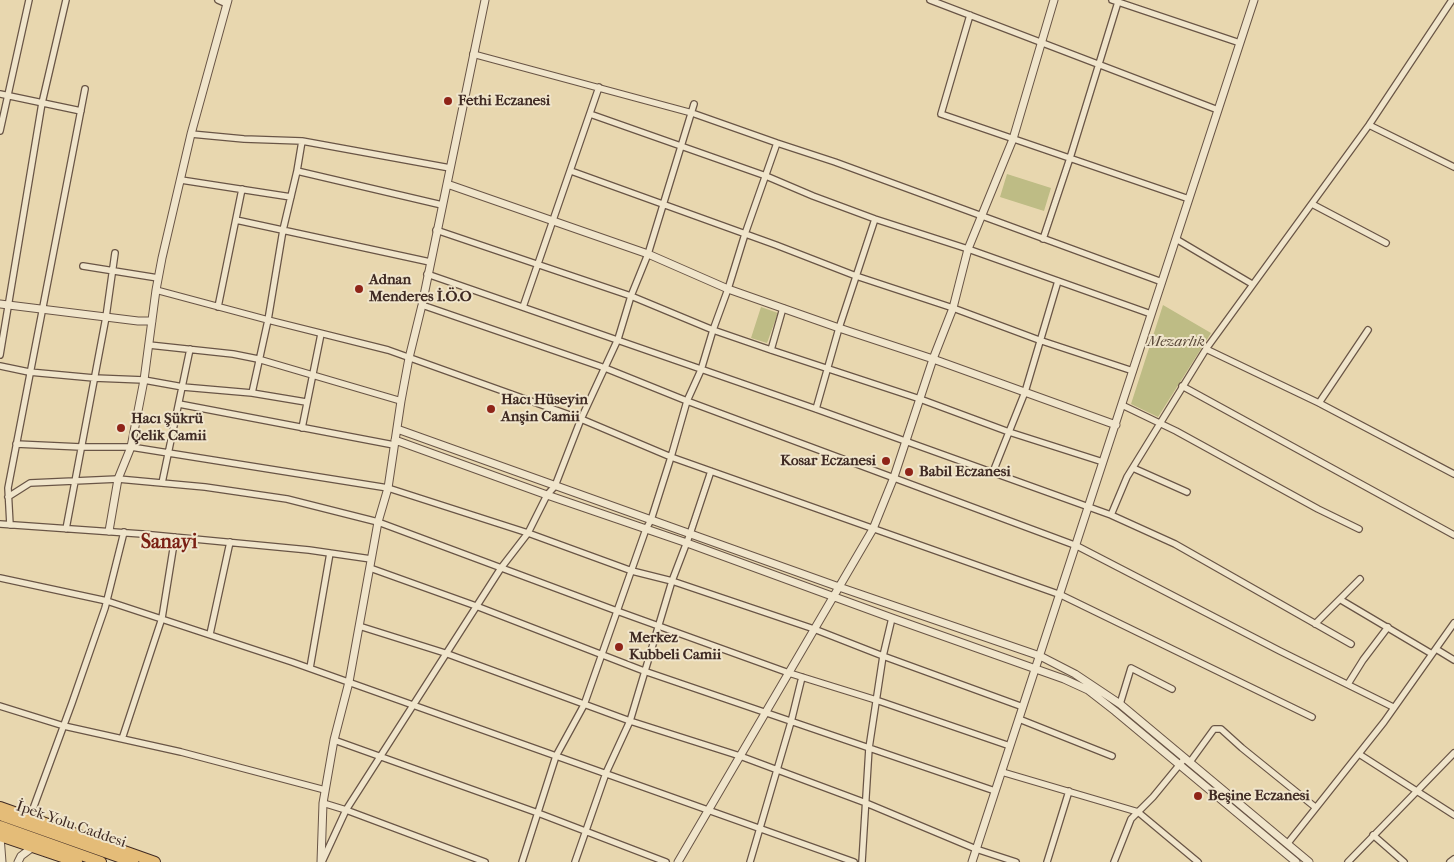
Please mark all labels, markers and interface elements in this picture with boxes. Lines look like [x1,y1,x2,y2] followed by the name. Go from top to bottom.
[458,92,550,110] place label: Fethi Eczanesi
[442,95,454,107] marker: Fethi Eczanesi
[369,271,472,306] place label: Adnan Menderes İ.Ö.O
[353,283,365,295] marker: Adnan Menderes İ.Ö.O
[1147,333,1205,351] park label: Mezarlık
[501,391,588,426] place label: Hacı Hüseyin Anşin Camii
[485,403,497,415] marker: Hacı Hüseyin Anşin Camii
[131,410,206,445] place label: Hacı Şükrü Çelik Camii
[115,422,127,434] marker: Hacı Şükrü Çelik Camii
[780,452,876,470] place label: Kosar Eczanesi
[880,455,892,467] marker: Kosar Eczanesi
[919,463,1011,481] place label: Babil Eczanesi
[903,466,915,478] marker: Babil Eczanesi
[141,531,197,555] district label: Sanayi
[629,629,721,664] place label: Merkez Kubbeli Camii
[613,641,625,653] marker: Merkez Kubbeli Camii
[1208,787,1310,805] place label: Beşine Eczanesi
[1192,790,1204,802] marker: Beşine Eczanesi
[14,798,128,852] street label: İpek Yolu Caddesi

